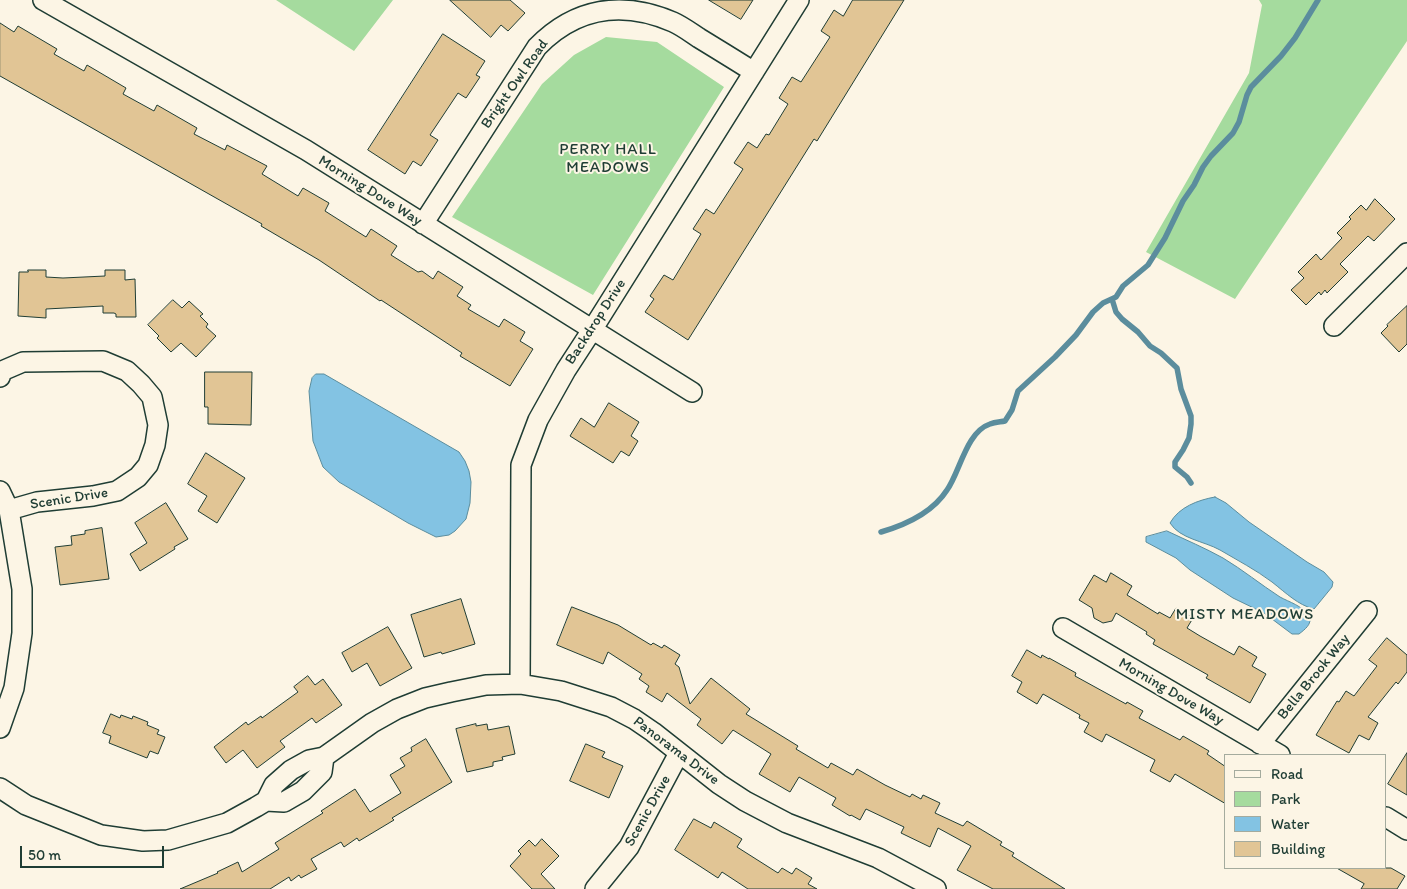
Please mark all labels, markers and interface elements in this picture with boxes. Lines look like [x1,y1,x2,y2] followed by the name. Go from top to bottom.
[477,36,553,132] street label: Bright Owl Road
[558,140,658,178] district label: PERRY HALL MEADOWS
[315,152,425,230] street label: Morning Dove Way
[562,276,630,368] street label: Backdrop Drive
[29,484,109,514] street label: Scenic Drive
[1174,605,1316,625] district label: MISTY MEADOWS
[1274,631,1354,723] street label: Bella Brook Way
[1115,654,1227,730] street label: Morning Dove Way
[629,713,723,789] street label: Panorama Drive
[1224,754,1387,869] legend
[1271,765,1303,783] text: Road
[621,772,675,850] street label: Scenic Drive
[1271,790,1301,808] text: Park
[1271,815,1309,833] text: Water
[22,836,166,868] scale bar
[1271,840,1325,858] text: Building
[28,846,61,864] text: 50 m

